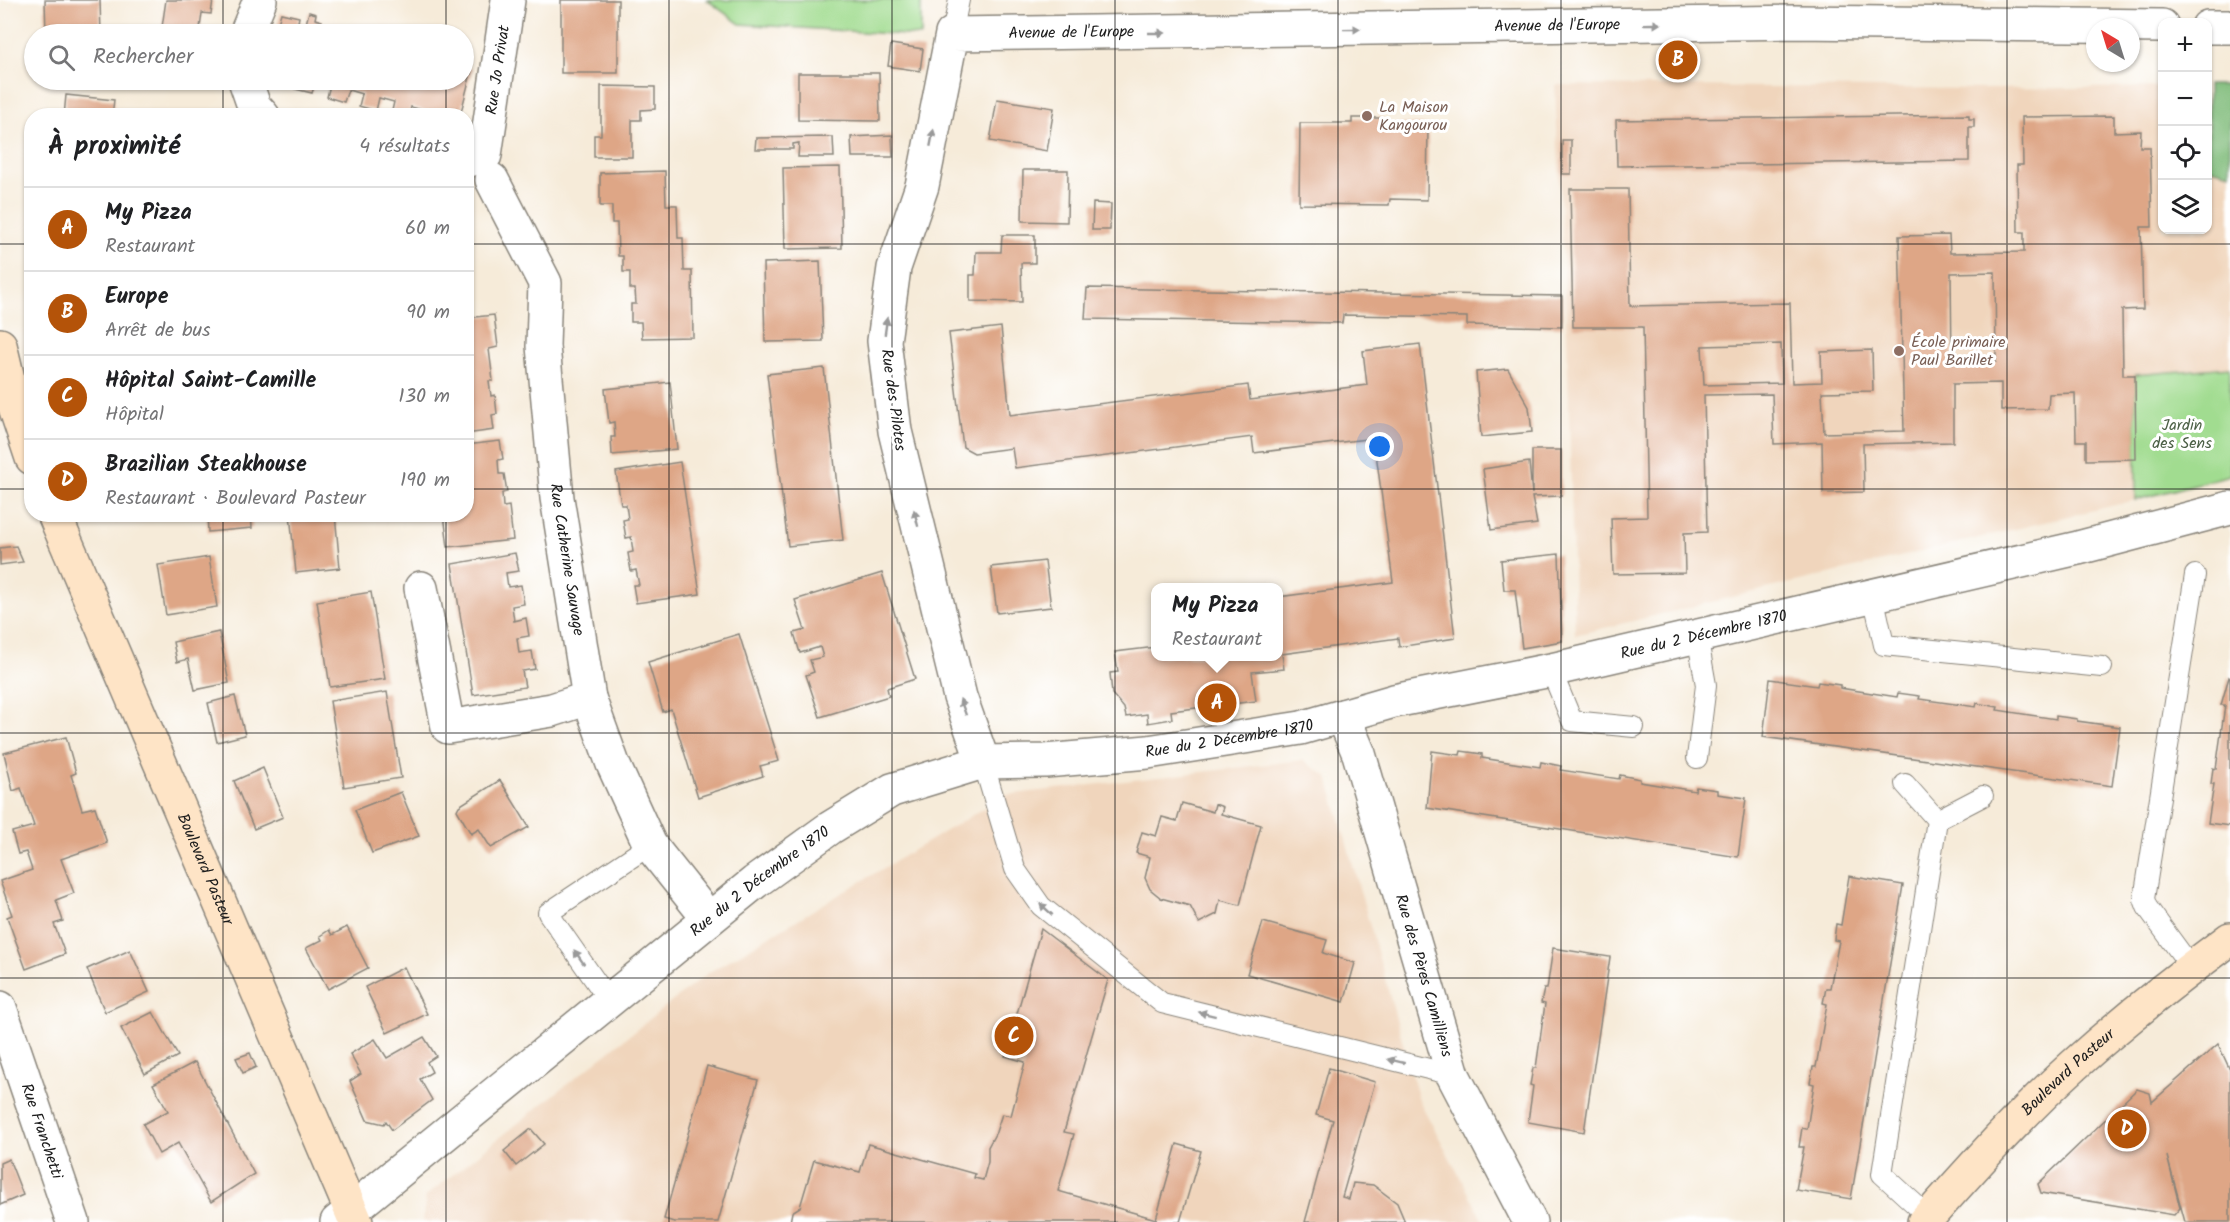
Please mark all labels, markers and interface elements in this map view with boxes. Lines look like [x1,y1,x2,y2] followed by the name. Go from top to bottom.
[1494,12,1620,39] street label: Avenue de l'Europe
[2086,18,2140,72] north arrow
[2158,18,2212,234] map controls
[2158,18,2212,72] button: +
[1008,19,1134,46] street label: Avenue de l'Europe
[1643,19,1662,28] one-way arrow
[479,23,517,116] street label: Rue Jo Privat
[24,24,474,90] search box
[1343,24,1362,34] one-way arrow
[1148,28,1167,37] one-way arrow
[1658,38,1698,82] pin: B
[93,40,193,75] text: Rechercher
[45,41,78,74] icon: search
[2158,72,2212,126] button: −
[1379,95,1448,138] place label: La Maison Kangourou
[1360,109,1374,123] marker: La Maison Kangourou
[48,126,180,168] text: À proximité
[2158,126,2212,180] button: locate
[928,128,937,147] one-way arrow
[359,131,450,163] text: 4 résultats
[2158,180,2212,234] button: layers
[105,196,192,231] text: My Pizza
[61,213,74,245] text: A
[405,213,450,245] text: 60 m
[105,231,195,263] text: Restaurant
[105,280,168,315] text: Europe
[61,297,74,329] text: B
[406,297,450,329] text: 90 m
[105,315,211,347] text: Arrêt de bus
[881,317,890,336] one-way arrow
[1911,330,2006,373] place label: École primaire Paul Barillet
[1892,344,1906,358] marker: École primaire Paul Barillet
[873,347,913,453] street label: Rue des Pilotes
[105,364,316,399] text: Hôpital Saint-Camille
[61,381,74,413] text: C
[398,381,450,413] text: 130 m
[105,399,164,431] text: Hôpital
[2152,413,2212,456] park label: Jardin des Sens
[1365,432,1394,461] your location
[105,448,307,483] text: Brazilian Steakhouse
[61,465,74,497] text: D
[400,465,450,497] text: 190 m
[543,482,591,638] street label: Rue Catherine Sauvage
[105,483,366,515] text: Restaurant · Boulevard Pasteur
[910,509,920,527] one-way arrow
[1151,583,1283,661] popup
[1172,589,1259,624] text: My Pizza
[1618,603,1789,666] street label: Rue du 2 Décembre 1870
[1172,624,1262,656] text: Restaurant
[1198,680,1236,726] pin: A
[958,698,968,716] one-way arrow
[1143,712,1317,765] street label: Rue du 2 Décembre 1870
[170,809,241,931] street label: Boulevard Pasteur
[684,820,835,943] street label: Rue du 2 Décembre 1870
[1388,891,1460,1060] street label: Rue des Pères Camilliens
[1039,903,1054,916] one-way arrow
[574,949,585,965] one-way arrow
[1197,1009,1216,1019] one-way arrow
[994,1014,1034,1058] pin: C
[2015,1021,2122,1122] street label: Boulevard Pasteur
[1387,1055,1405,1065] one-way arrow
[14,1080,70,1183] street label: Rue Franchetti
[2108,1106,2146,1152] pin: D

